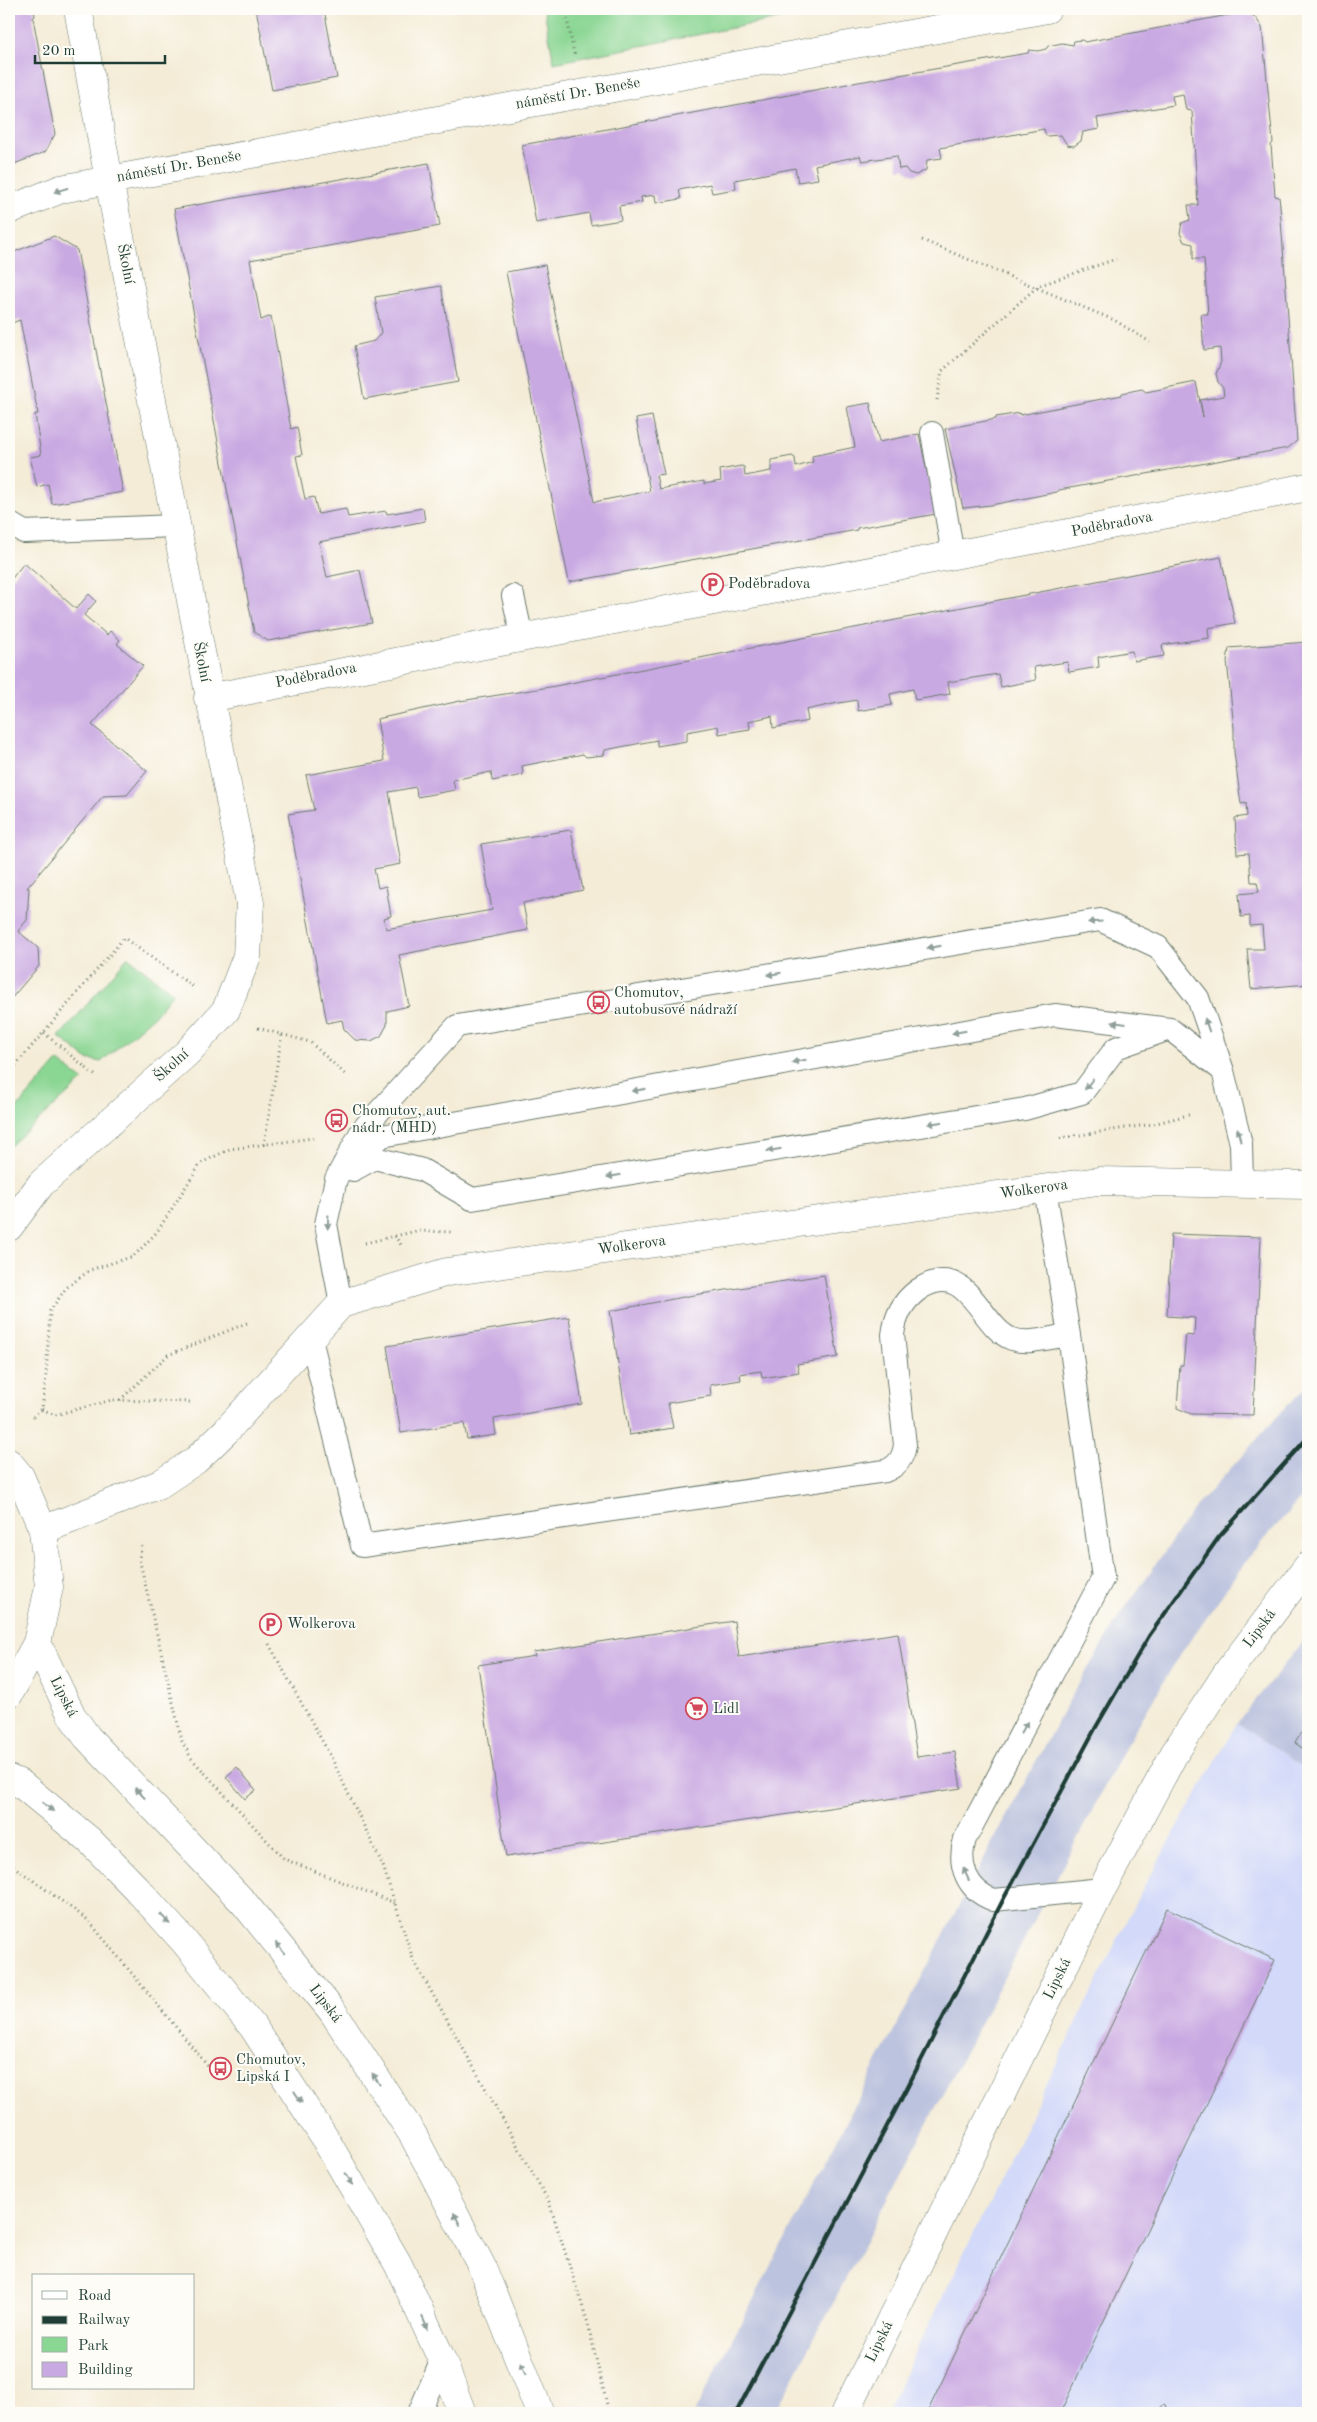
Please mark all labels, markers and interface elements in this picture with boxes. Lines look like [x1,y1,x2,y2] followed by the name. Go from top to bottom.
[35,32,165,64] scale bar
[42,44,76,59] text: 20 m
[515,76,642,112] street label: náměstí Dr. Beneše
[116,149,243,185] street label: náměstí Dr. Beneše
[53,186,68,194] one-way arrow
[114,242,139,286] street label: Školní
[1070,510,1154,540] street label: Poděbradova
[700,572,724,596] parking icon: Poděbradova
[728,577,811,592] place label: Poděbradova
[190,640,215,684] street label: Školní
[274,661,358,691] street label: Poděbradova
[1086,919,1102,927] one-way arrow
[926,944,942,952] one-way arrow
[766,970,782,978] one-way arrow
[614,986,738,1018] place label: Chomutov, autobusové nádraží
[586,990,610,1014] bus stop icon: Chomutov, autobusové nádraží
[1203,1017,1211,1032] one-way arrow
[1111,1019,1127,1027] one-way arrow
[950,1029,966,1037] one-way arrow
[150,1044,193,1085] street label: Školní
[791,1057,807,1065] one-way arrow
[1084,1077,1095,1090] one-way arrow
[631,1086,647,1094] one-way arrow
[352,1104,451,1136] place label: Chomutov, aut. nádr. (MHD)
[324,1108,348,1132] bus stop icon: Chomutov, aut. nádr. (MHD)
[926,1120,942,1128] one-way arrow
[1235,1128,1243,1143] one-way arrow
[766,1146,782,1154] one-way arrow
[606,1172,622,1180] one-way arrow
[999,1178,1070,1202] street label: Wolkerova
[323,1214,331,1230] one-way arrow
[597,1234,668,1258] street label: Wolkerova
[1241,1607,1279,1651] street label: Lipská
[259,1612,283,1636] parking icon: Wolkerova
[287,1617,356,1632] place label: Wolkerova
[46,1674,80,1720] street label: Lipská
[685,1697,709,1721] supermarket icon: Lidl
[713,1702,739,1717] place label: Lidl
[1020,1721,1028,1735] one-way arrow
[134,1787,146,1799] one-way arrow
[42,1801,55,1812] one-way arrow
[962,1867,970,1881] one-way arrow
[159,1913,171,1925] one-way arrow
[275,1941,286,1954] one-way arrow
[1042,1956,1075,2002] street label: Lipská
[306,1982,344,2026] street label: Lipská
[236,2053,306,2085] place label: Chomutov, Lipská I
[208,2057,232,2081] bus stop icon: Chomutov, Lipská I
[371,2072,381,2085] one-way arrow
[294,2091,303,2104] one-way arrow
[344,2173,353,2186] one-way arrow
[453,2212,461,2227] one-way arrow
[32,2274,195,2390] legend
[78,2289,112,2304] text: Road
[78,2313,131,2328] text: Railway
[421,2316,429,2330] one-way arrow
[864,2319,897,2365] street label: Lipská
[78,2339,109,2354] text: Park
[519,2360,527,2375] one-way arrow
[78,2363,133,2378] text: Building

